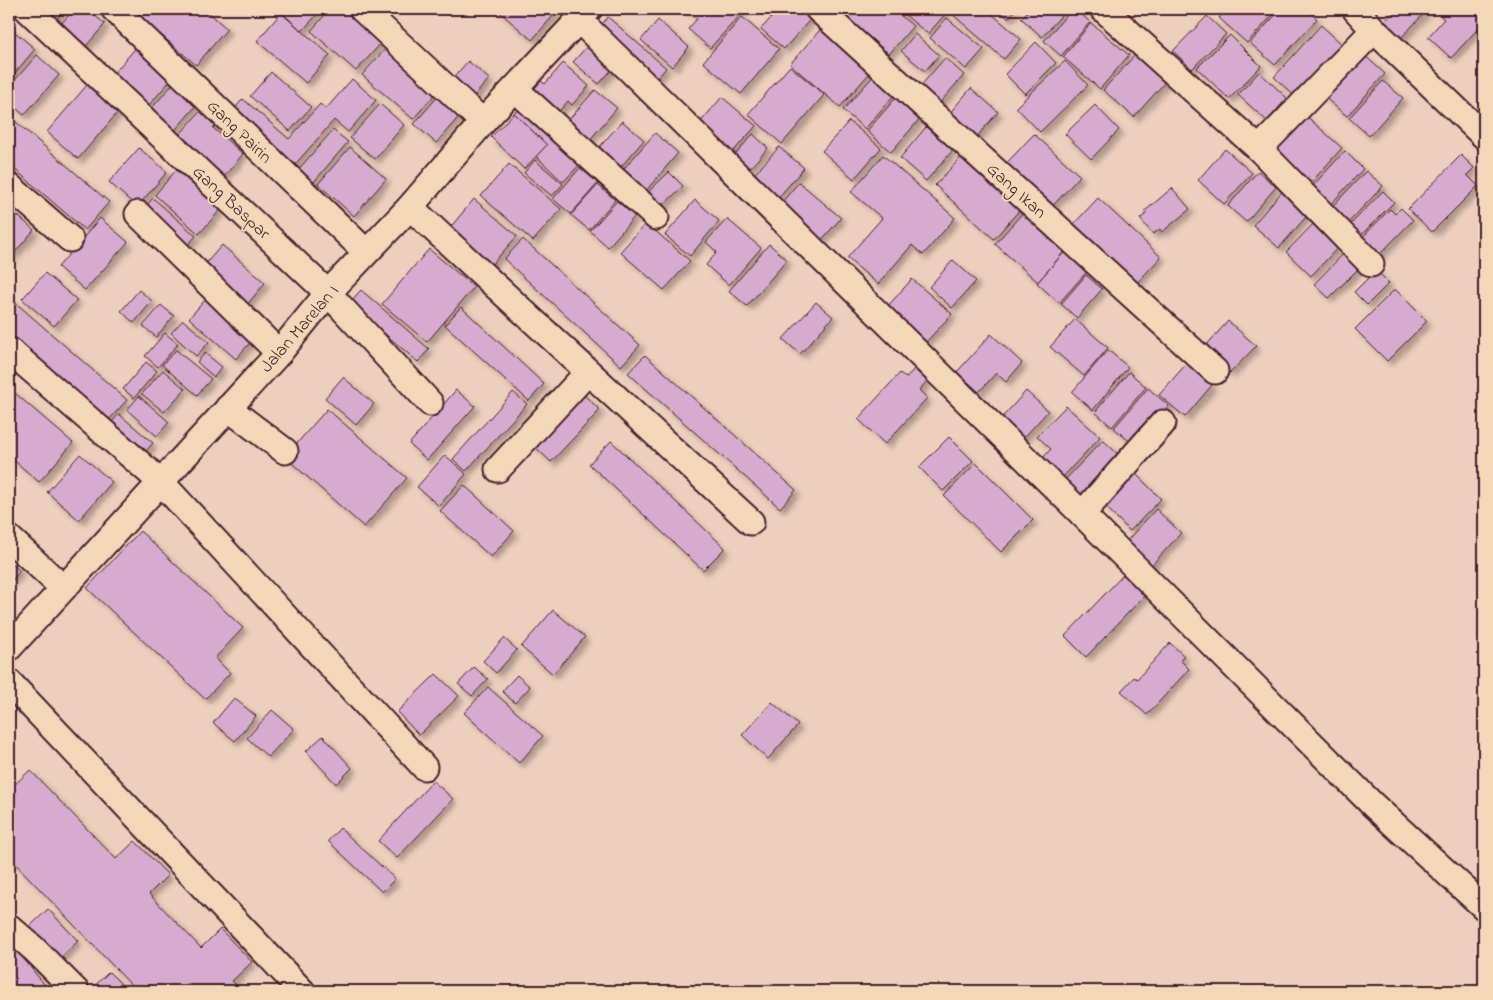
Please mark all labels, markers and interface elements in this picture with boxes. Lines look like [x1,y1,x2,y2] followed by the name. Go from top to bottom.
[199,94,277,171] street label: Gang Pairin
[979,157,1052,226] street label: Gang Ikan
[185,160,276,248] street label: Gang Baspar
[255,280,346,379] street label: Jalan Marelan I

